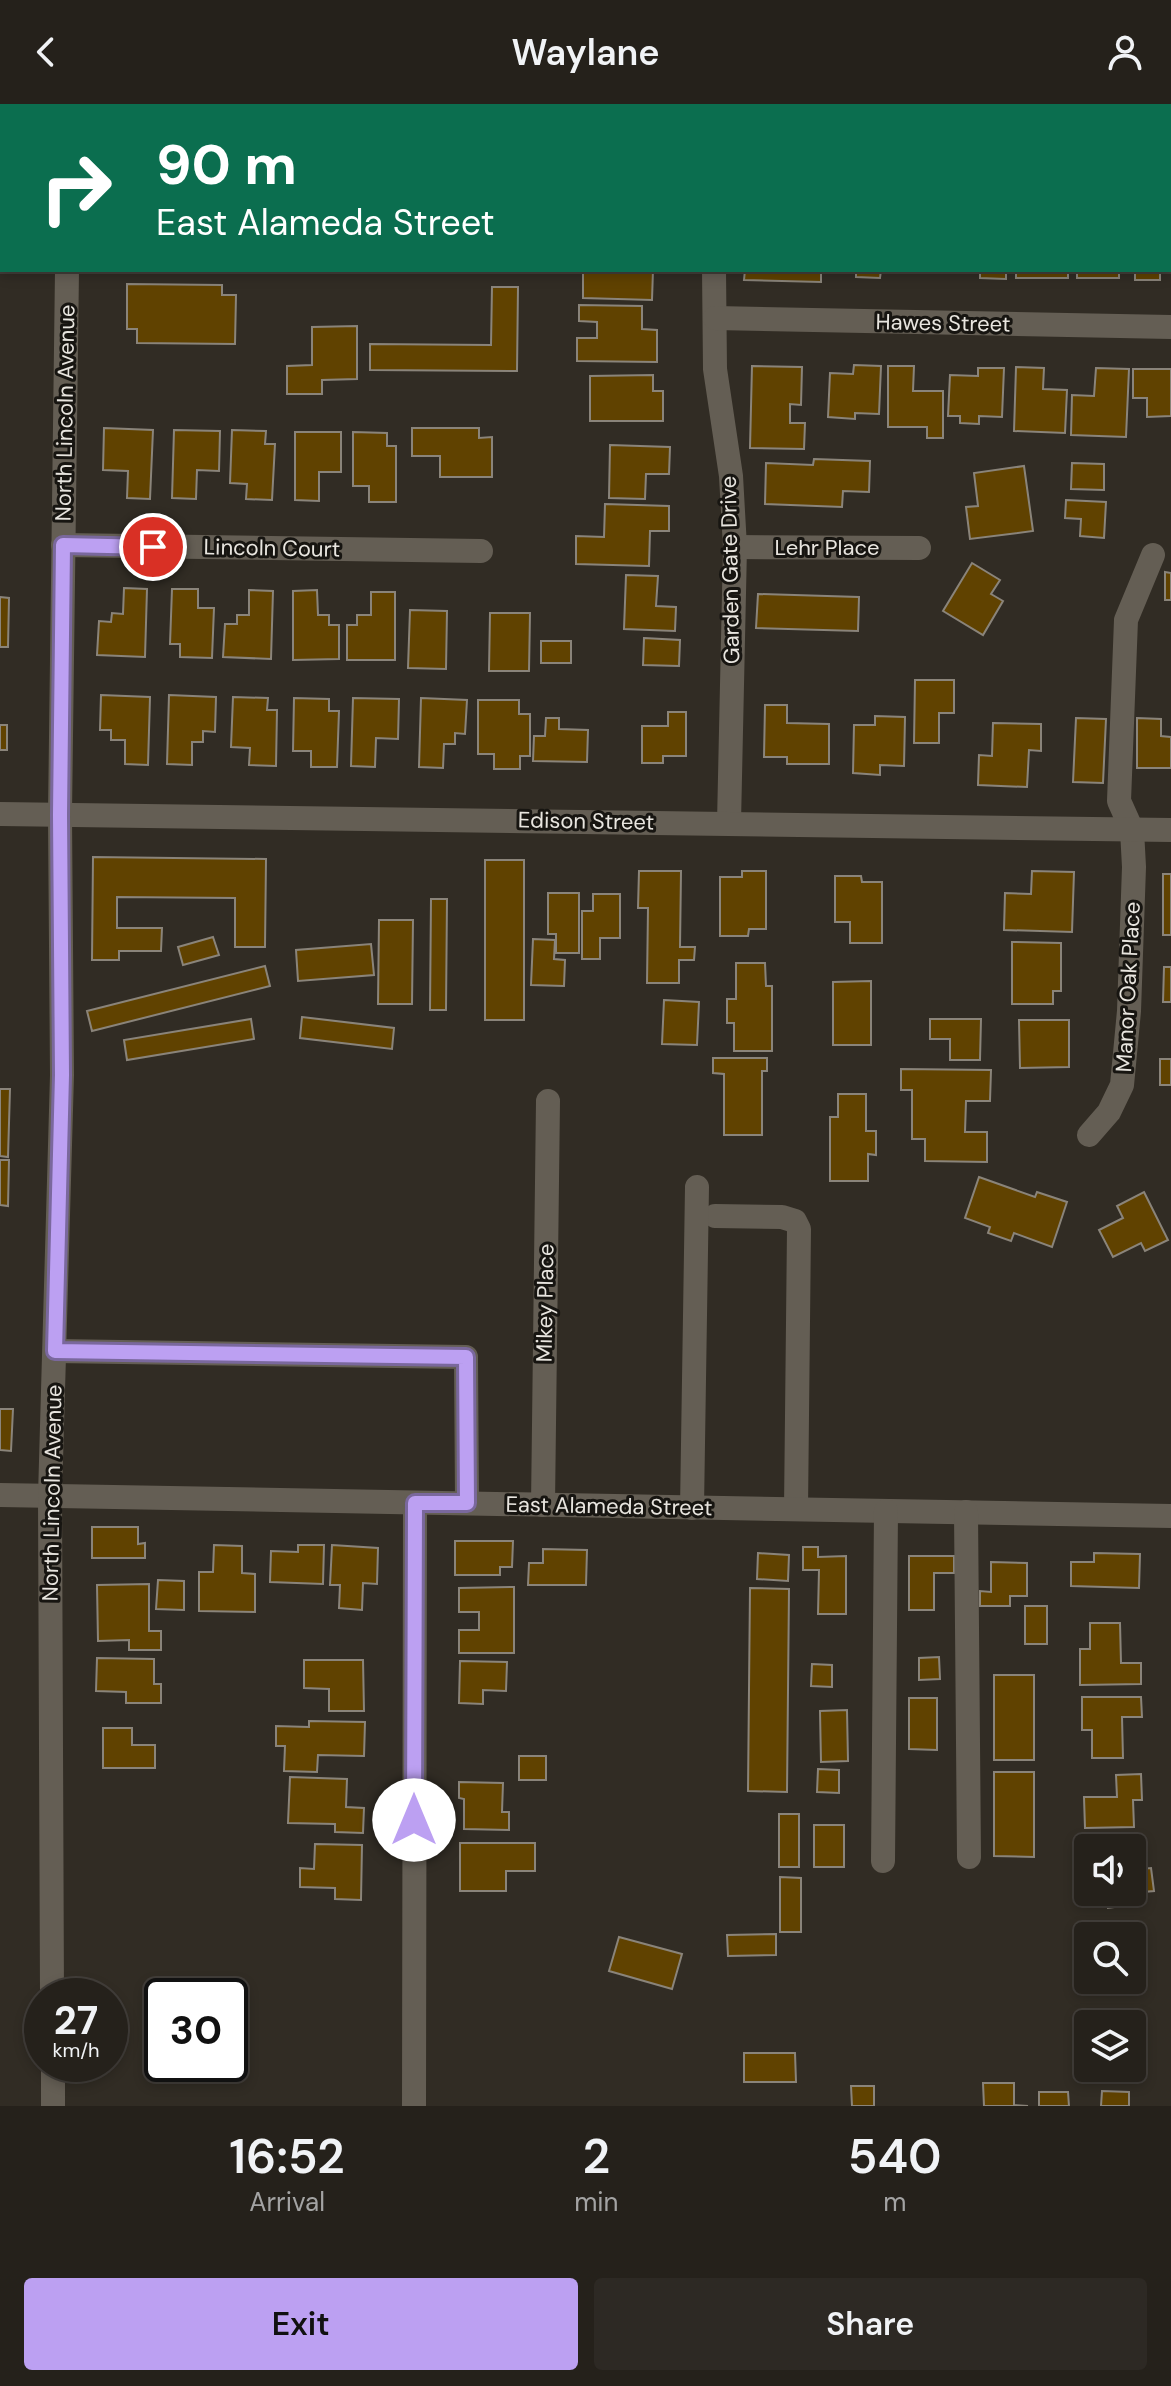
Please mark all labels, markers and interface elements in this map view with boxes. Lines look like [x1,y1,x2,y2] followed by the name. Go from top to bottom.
[511,29,660,76] text: Waylane
[24,30,68,74] icon: back
[1103,30,1147,74] icon: person
[156,128,297,201] text: 90 m
[24,136,128,240] icon: right
[156,199,495,246] text: East Alameda Street
[49,304,81,522] street label: North Lincoln Avenue
[875,307,1011,339] street label: Hawes Street
[714,476,746,664] street label: Garden Gate Drive
[119,513,187,581] pin
[131,525,175,569] icon: arrive
[203,532,341,564] street label: Lincoln Court
[775,533,879,562] street label: Lehr Place
[518,805,654,837] street label: Edison Street
[1109,901,1147,1073] street label: Manor Oak Place
[529,1243,561,1363] street label: Mikey Place
[36,1384,68,1602] street label: North Lincoln Avenue
[505,1490,713,1522] street label: East Alameda Street
[372,1778,456,1862] position arrow
[1074,1834,1146,2082] map controls
[1074,1834,1146,1906] button: sound
[1074,1922,1146,1994] button: search
[144,1978,248,2082] speed limit sign: 30
[54,1994,98,2046] text: 27
[1074,2010,1146,2082] button: layers
[52,2037,100,2063] text: km/h
[229,2125,345,2188] text: 16:52
[582,2125,610,2188] text: 2
[848,2125,942,2188] text: 540
[249,2185,325,2219] text: Arrival
[574,2185,618,2219] text: min
[883,2185,906,2219] text: m
[24,2278,578,2370] button: Exit
[594,2278,1147,2370] button: Share

